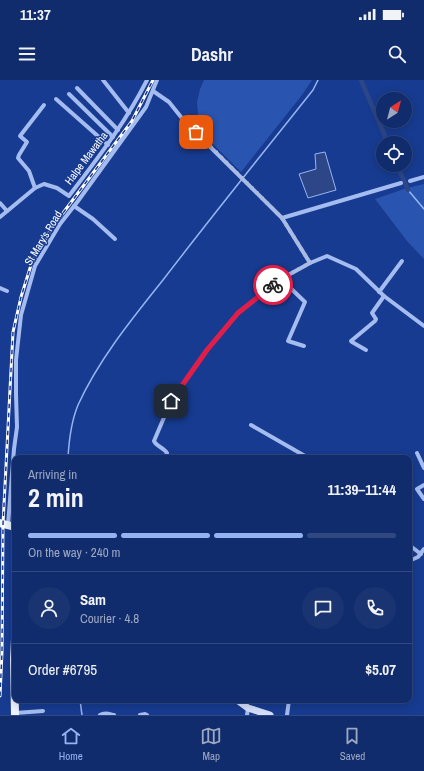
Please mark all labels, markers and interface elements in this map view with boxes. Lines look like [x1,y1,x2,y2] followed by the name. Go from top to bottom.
[20,4,51,25] text: 11:37
[191,42,233,67] text: Dashr
[16,43,38,65] icon: menu
[386,43,408,65] icon: search
[376,92,412,128] north arrow
[376,92,412,172] map controls
[179,115,213,149] pin
[185,121,207,143] icon: bag
[62,129,110,187] street label: Halpe Mawatha
[376,136,412,172] button: locate
[21,208,65,268] street label: St Mary's Road
[253,265,293,305] courier
[262,274,284,296] icon: bike
[154,384,188,418] pin
[160,390,182,412] icon: home
[28,466,77,483] text: Arriving in
[328,479,396,500] text: 11:39–11:44
[28,480,84,515] text: 2 min
[28,544,120,561] text: On the way · 240 m
[28,587,70,629] button: person
[302,587,344,629] button: chat
[354,587,396,629] button: phone
[80,589,106,610] text: Sam
[80,610,139,627] text: Courier · 4.8
[28,659,97,680] text: Order #6795
[365,659,396,680] text: $5.07
[59,725,83,763] tab: Home
[200,725,222,763] tab: Map
[340,725,365,763] tab: Saved

